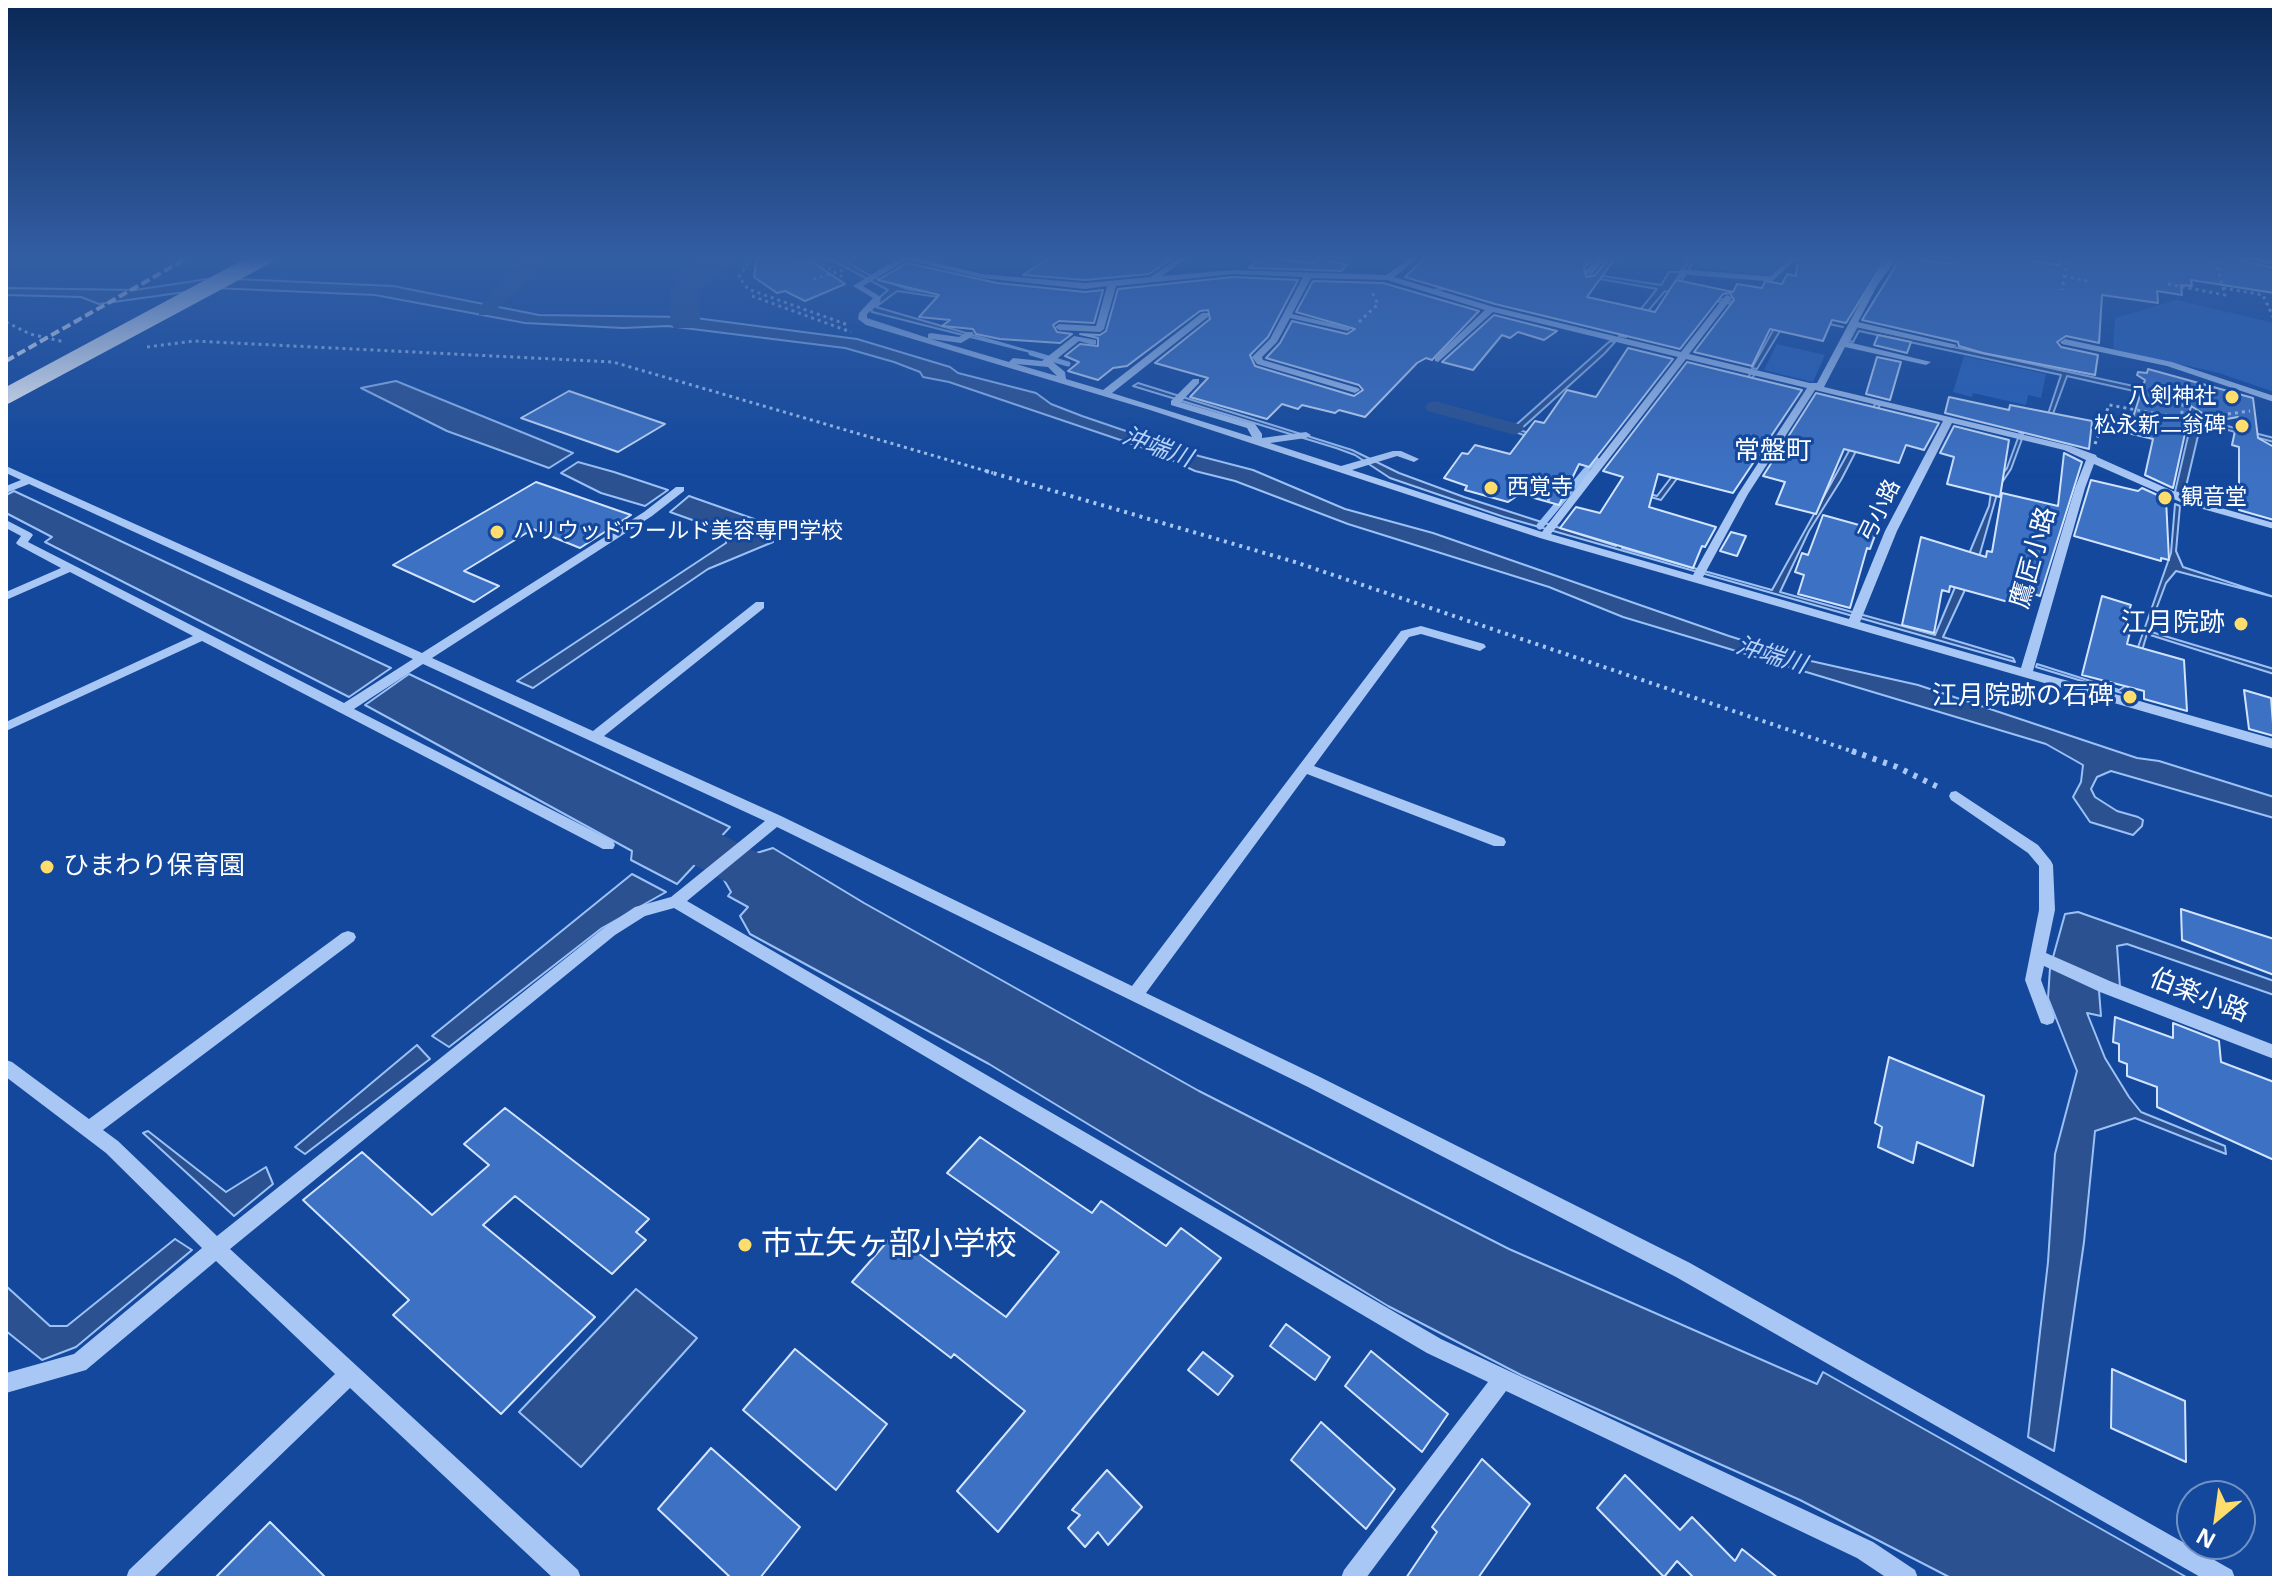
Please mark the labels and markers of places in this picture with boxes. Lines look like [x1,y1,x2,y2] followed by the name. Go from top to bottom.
[2128,384,2216,410] place label: 八剣神社
[2223,388,2241,406] marker: 八剣神社
[2094,413,2226,439] place label: 松永新二翁碑
[2233,417,2251,435] marker: 松永新二翁碑
[1507,475,1573,501] place label: 西覚寺
[1482,479,1500,497] marker: 西覚寺
[2181,485,2247,511] place label: 観音堂
[2156,489,2174,507] marker: 観音堂
[513,519,843,545] place label: ハリウッドワールド美容専門学校
[488,523,506,541] marker: ハリウッドワールド美容専門学校
[2121,608,2225,640] place label: 江月院跡
[2232,615,2250,633] marker: 江月院跡
[1932,681,2114,713] place label: 江月院跡の石碑
[2121,688,2139,706] marker: 江月院跡の石碑
[63,851,245,883] place label: ひまわり保育園
[38,858,56,876] marker: ひまわり保育園
[761,1226,1017,1264] place label: 市立矢ヶ部小学校
[736,1236,754,1254] marker: 市立矢ヶ部小学校

